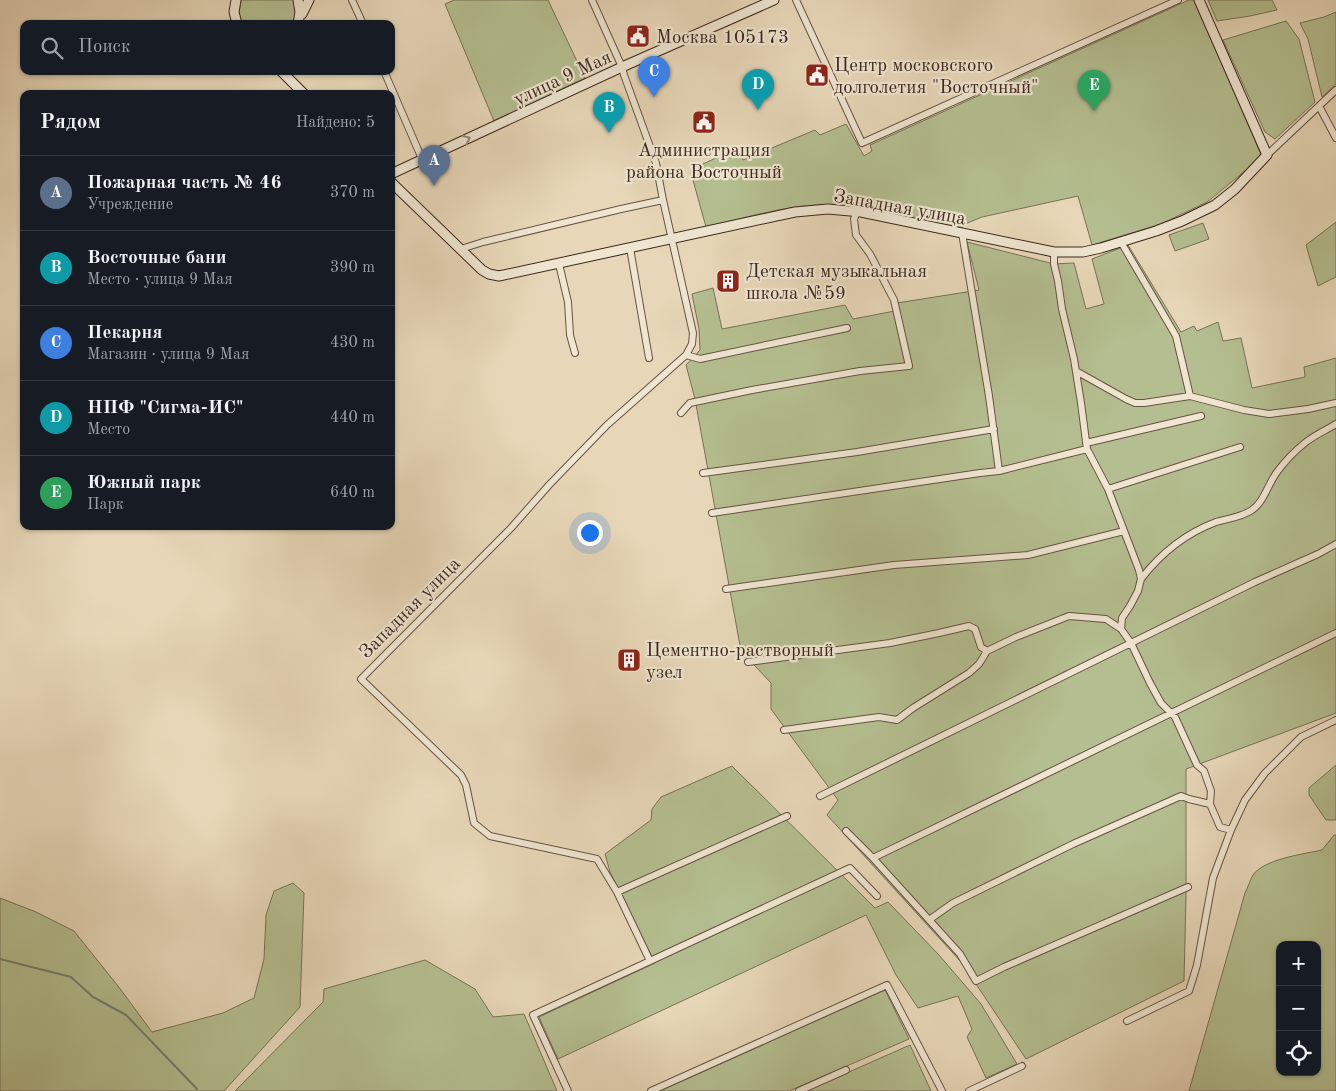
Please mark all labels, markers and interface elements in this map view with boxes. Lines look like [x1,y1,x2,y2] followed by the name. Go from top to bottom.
[20,20,395,75] search box
[625,23,651,49] public building icon: Москва 105173
[656,29,789,48] place label: Москва 105173
[38,34,66,62] icon: search
[78,38,130,57] text: Поиск
[511,48,615,110] street label: улица 9 Мая
[638,56,670,97] pin: C
[834,57,1039,98] place label: Центр московского долголетия "Восточный"
[804,62,830,88] public building icon: Центр московского долголетия "Восточный"
[742,69,774,110] pin: D
[1078,70,1110,111] pin: E
[593,92,625,133] pin: B
[691,109,717,135] public building icon: Администрация района Восточный
[40,112,101,133] text: Рядом
[296,115,375,131] text: Найдено: 5
[462,134,471,145] one-way arrow
[626,142,782,183] place label: Администрация района Восточный
[418,145,450,186] pin: A
[87,174,281,193] text: Пожарная часть № 46
[50,185,62,201] text: A
[330,185,375,201] text: 370 m
[832,187,968,230] street label: Западная улица
[87,197,173,213] text: Учреждение
[87,249,227,268] text: Восточные бани
[50,260,62,276] text: B
[330,260,375,276] text: 390 m
[746,263,927,304] place label: Детская музыкальная школа №59
[715,268,741,294] building icon: Детская музыкальная школа №59
[87,272,232,288] text: Место · улица 9 Мая
[87,324,162,343] text: Пекарня
[51,335,61,351] text: C
[330,335,375,351] text: 430 m
[87,347,249,363] text: Магазин · улица 9 Мая
[87,399,243,418] text: НПФ "Сигма-ИС"
[50,410,62,426] text: D
[330,410,375,426] text: 440 m
[87,422,130,438] text: Место
[87,474,201,493] text: Южный парк
[50,485,62,501] text: E
[330,485,375,501] text: 640 m
[87,497,124,513] text: Парк
[577,520,603,546] your location
[357,554,465,663] street label: Западная улица
[646,642,834,683] place label: Цементно-растворный узел
[616,647,642,673] building icon: Цементно-растворный узел
[1276,941,1321,1076] map controls
[1276,941,1321,986] button: +
[1276,986,1321,1031] button: −
[1276,1031,1321,1076] button: locate

